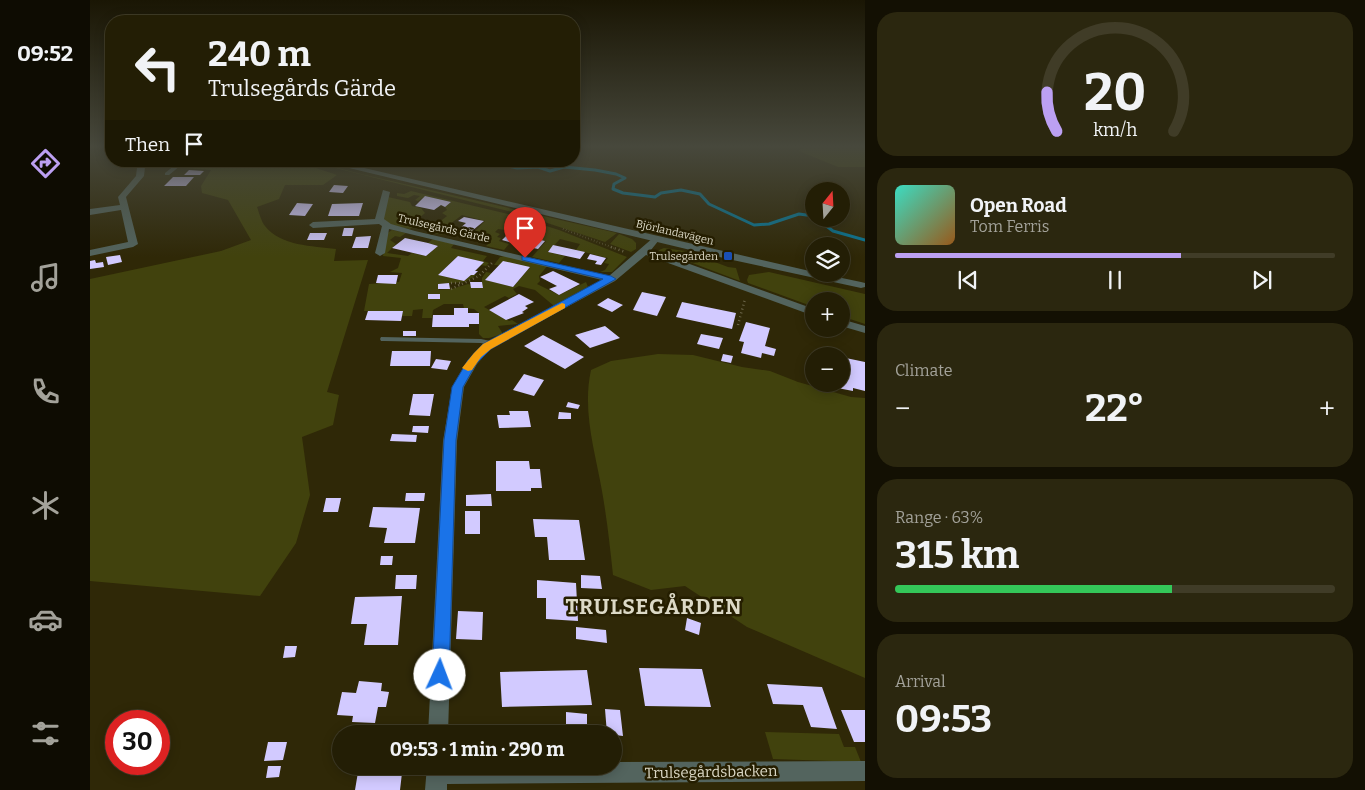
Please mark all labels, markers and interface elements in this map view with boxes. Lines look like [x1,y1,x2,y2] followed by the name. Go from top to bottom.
[208,33,311,75] text: 240 m
[125,35,190,100] icon: left
[17,40,73,67] text: 09:52
[1084,61,1146,124] text: 20
[208,75,396,102] text: Trulsegårds Gärde
[1093,119,1137,141] text: km/h
[180,130,208,158] icon: arrive
[125,133,170,156] text: Then
[28,146,63,181] icon: directions
[805,182,850,228] north arrow
[805,182,850,392] map controls
[970,194,1067,217] text: Open Road
[504,207,546,258] pin
[397,212,491,245] street label: Trulsegårds Gärde
[511,214,539,242] icon: arrive
[635,217,715,248] street label: Björlandavägen
[970,217,1049,236] text: Tom Ferris
[805,237,850,282] button: layers
[650,250,718,263] place label: Trulsegården
[722,250,734,262] marker: Trulsegården
[28,260,63,295] icon: music
[954,266,982,294] icon: previous
[1101,266,1129,294] icon: pause
[1248,266,1276,294] icon: next
[805,292,850,337] button: +
[805,347,850,392] button: −
[895,361,953,380] text: Climate
[28,374,63,409] icon: phone
[1085,385,1144,431] text: 22°
[895,392,910,425] text: −
[1319,392,1335,425] text: +
[28,488,63,523] icon: climate
[895,508,983,527] text: Range · 63%
[895,532,1019,578] text: 315 km
[566,592,742,620] district label: TRULSEGÅRDEN
[28,602,63,637] icon: car
[413,648,465,700] position arrow
[895,672,946,691] text: Arrival
[895,696,992,742] text: 09:53
[105,710,170,775] speed limit sign: 30
[28,716,63,751] icon: filters
[390,738,564,761] text: 09:53 · 1 min · 290 m
[644,762,778,782] street label: Trulsegårdsbacken

